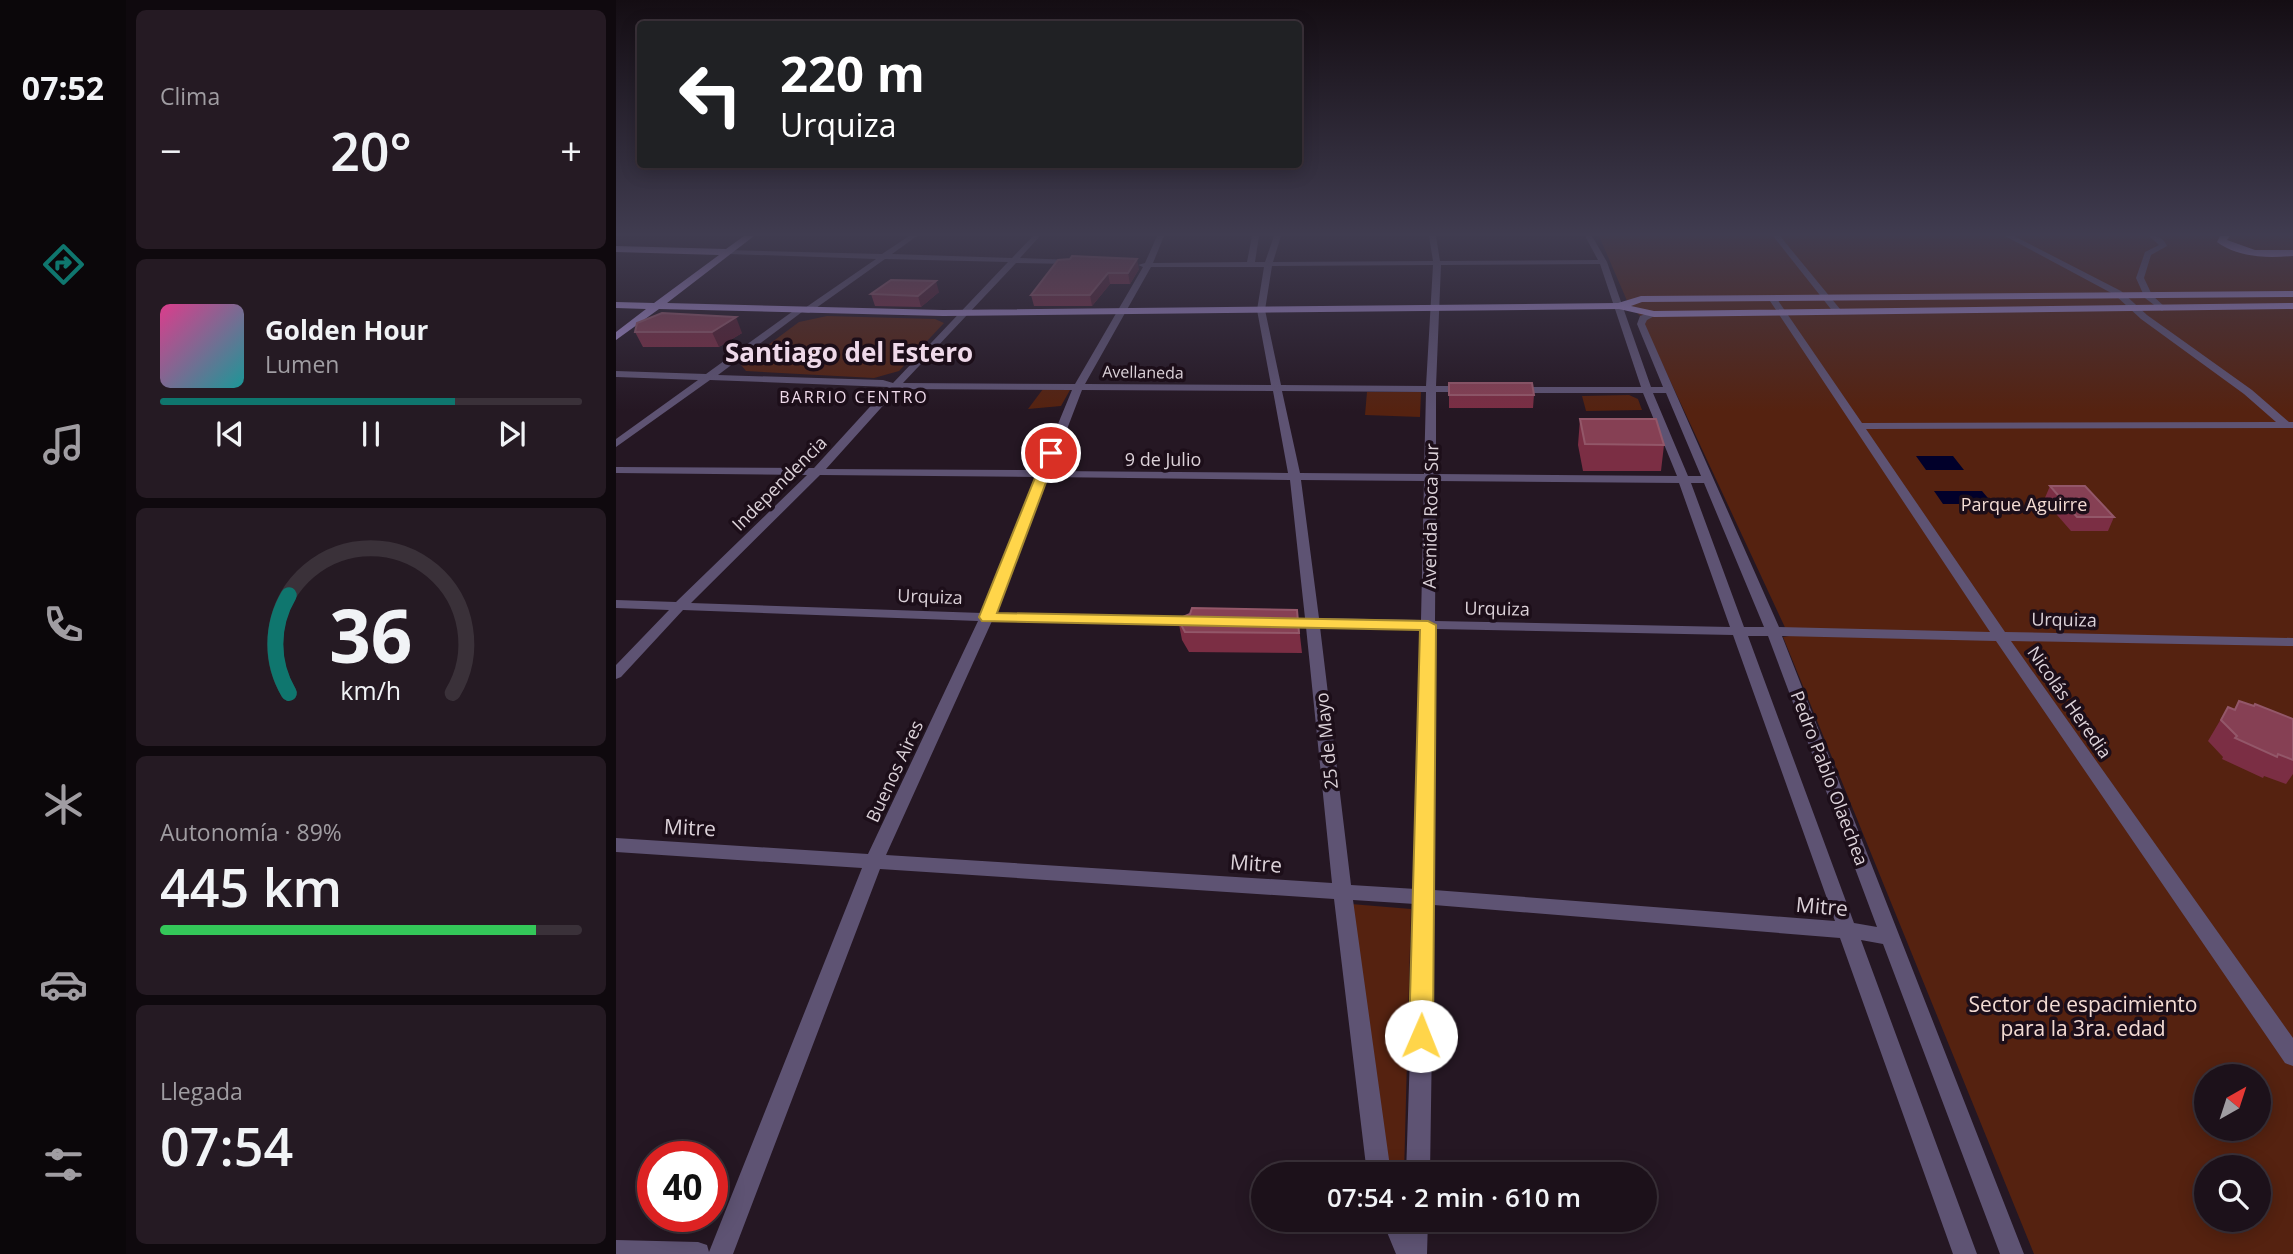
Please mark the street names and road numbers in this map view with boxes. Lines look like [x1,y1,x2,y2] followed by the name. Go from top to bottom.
[1102,360,1184,384] street label: Avellaneda
[726,430,832,536] street label: Independencia
[1417,443,1443,589] street label: Avenida Roca Sur
[1125,447,1201,471] street label: 9 de Julio
[897,583,963,609] street label: Urquiza
[1464,595,1530,621] street label: Urquiza
[2031,606,2097,632] street label: Urquiza
[2022,641,2118,763] street label: Nicolás Heredia
[1786,687,1874,869] street label: Pedro Pablo Olaechea
[1309,691,1343,791] street label: 25 de Mayo
[860,716,928,826] street label: Buenos Aires
[663,812,717,842] street label: Mitre
[1229,847,1283,879] street label: Mitre
[1795,890,1849,922] street label: Mitre

